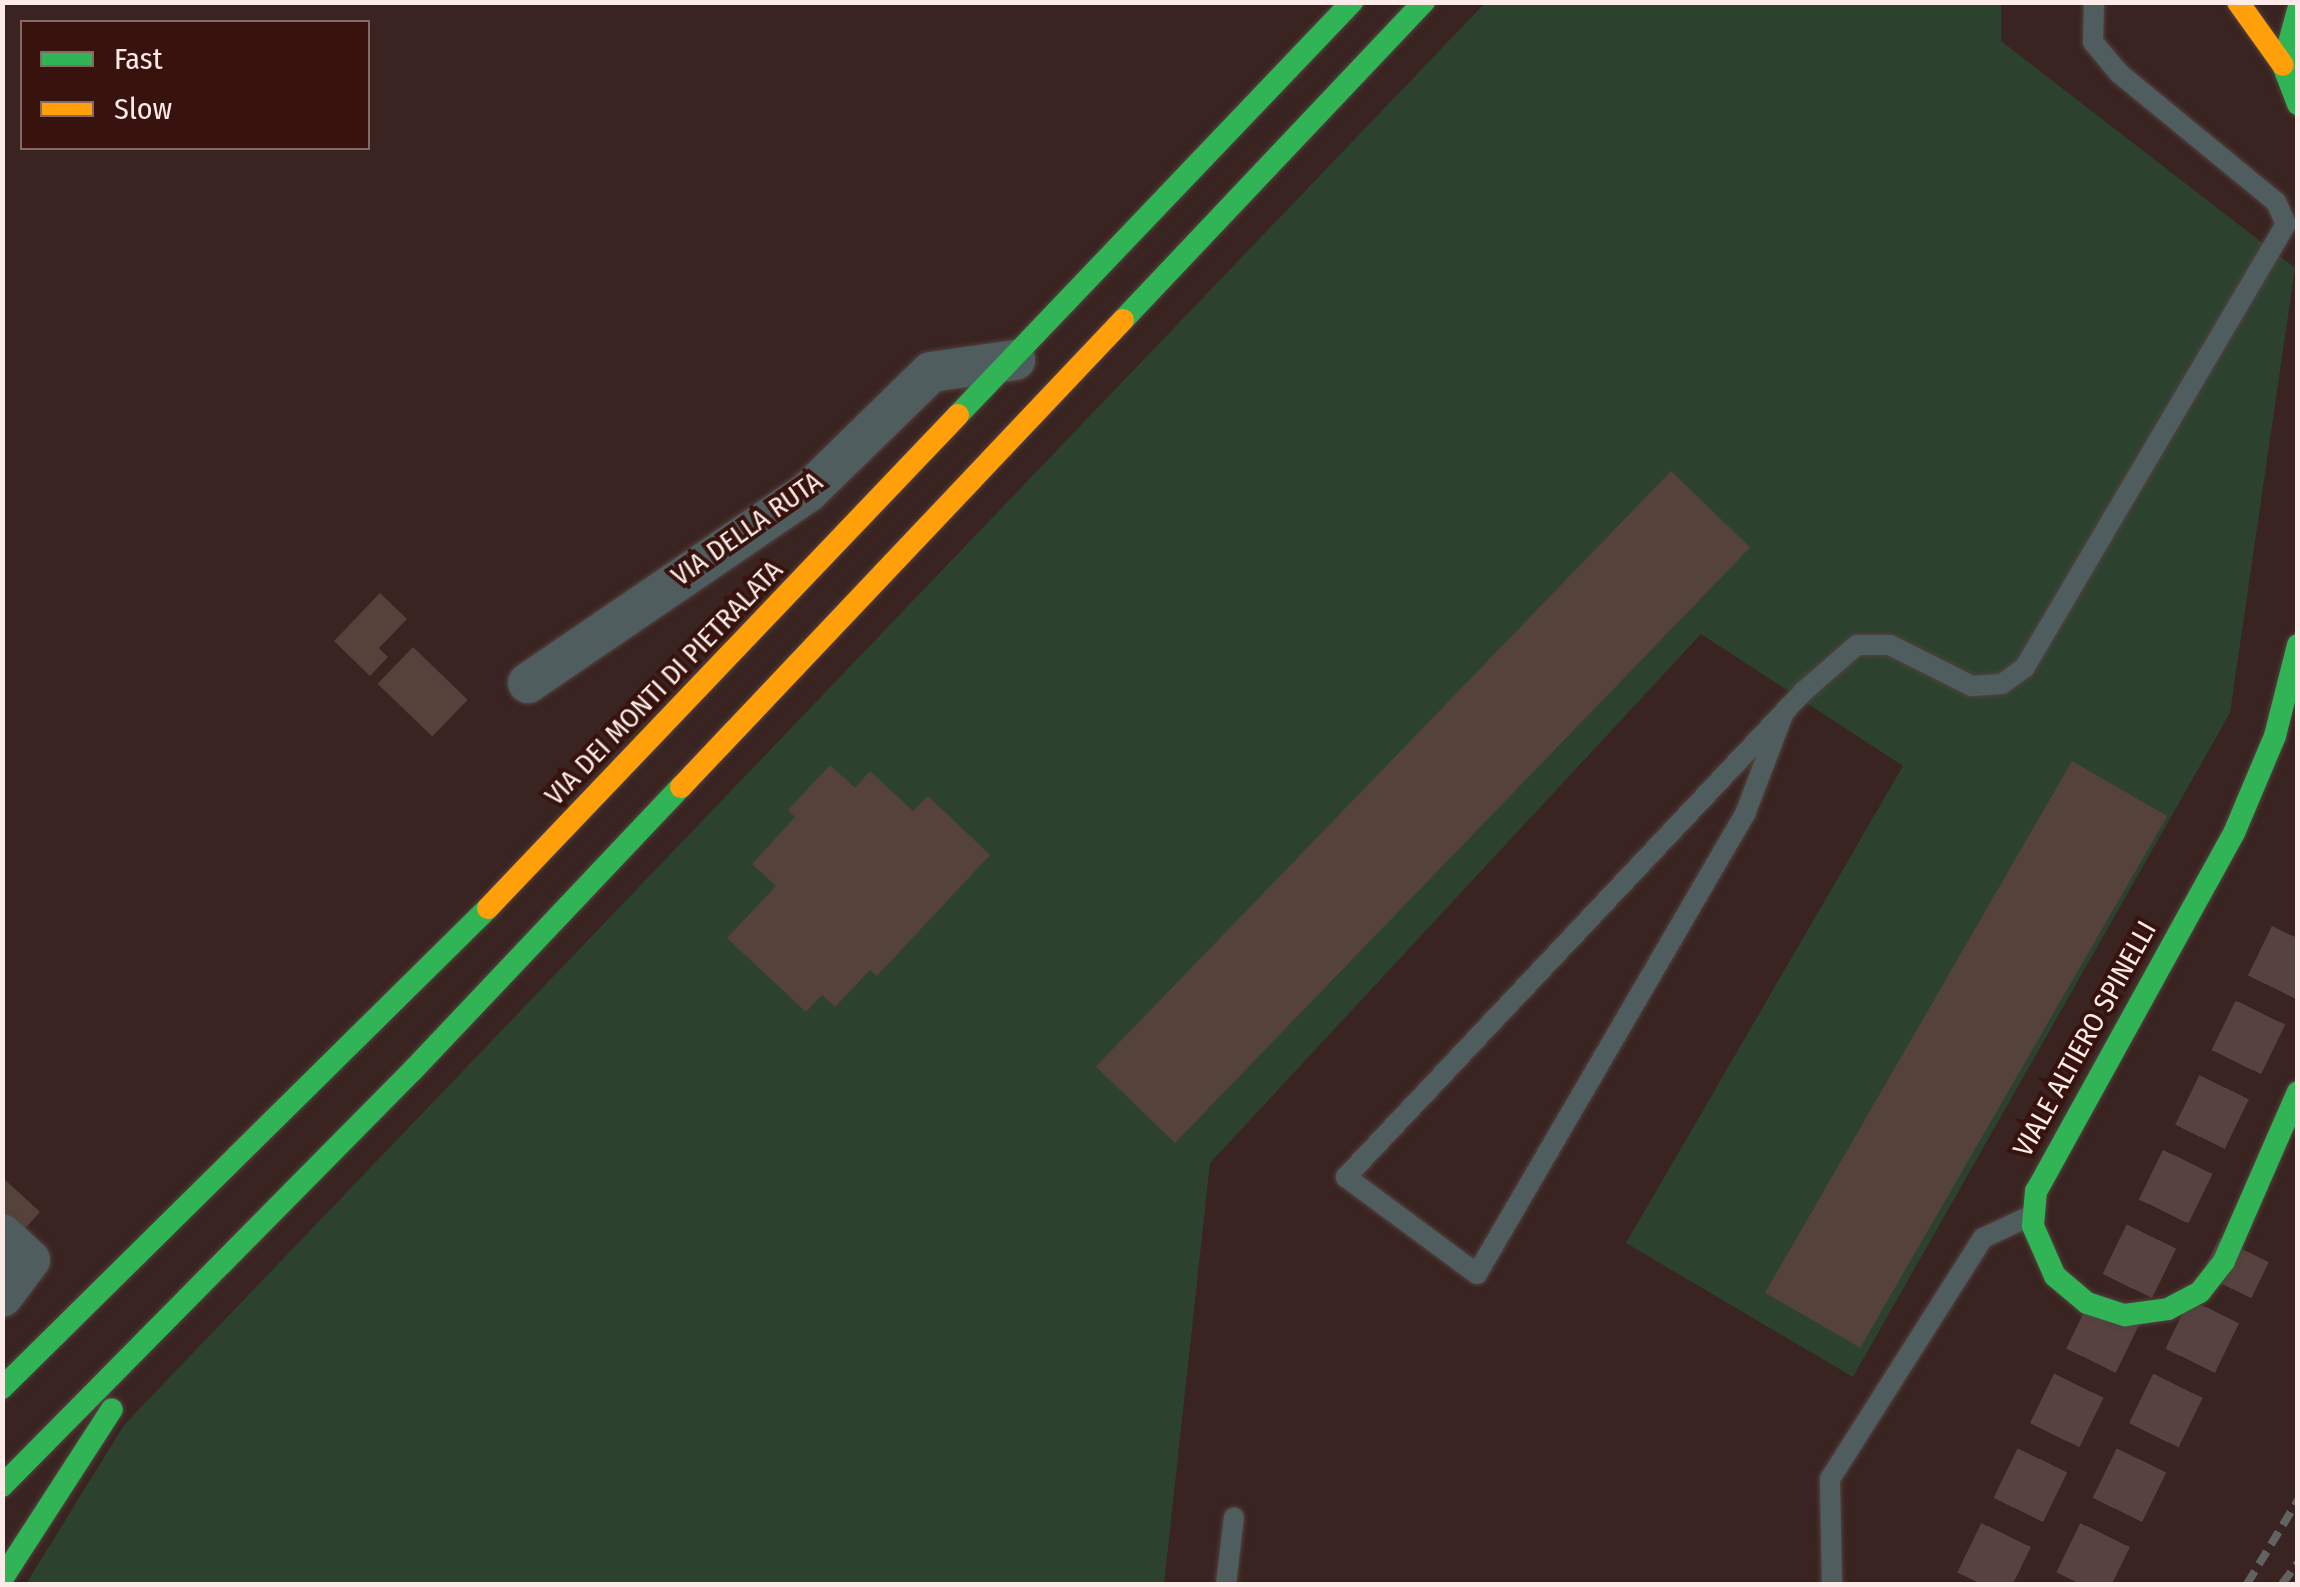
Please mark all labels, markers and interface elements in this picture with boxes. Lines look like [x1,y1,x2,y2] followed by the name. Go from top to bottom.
[20,20,370,150] legend
[114,41,162,77] text: Fast
[114,91,172,127] text: Slow
[665,465,829,593] street label: VIA DELLA RUTA
[538,554,790,812] street label: VIA DEI MONTI DI PIETRALATA
[2006,915,2164,1163] street label: VIALE ALTIERO SPINELLI

